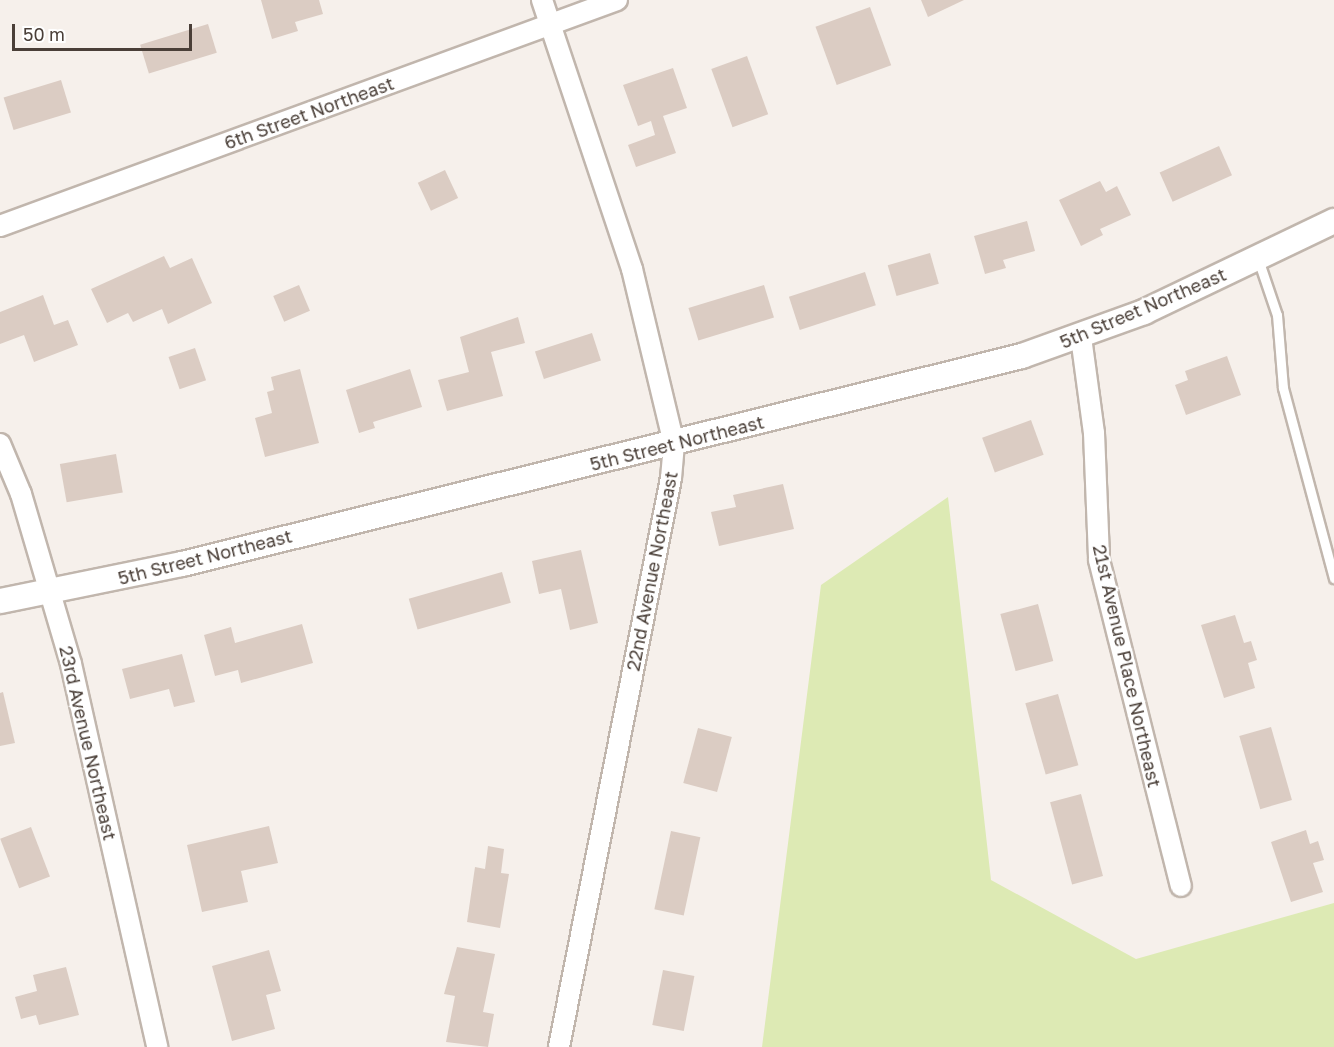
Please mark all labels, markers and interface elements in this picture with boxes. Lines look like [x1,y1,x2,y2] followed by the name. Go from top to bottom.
[15,12,195,50] scale bar
[23,23,65,45] text: 50 m
[221,72,397,154] street label: 6th Street Northeast
[1057,263,1229,353] street label: 5th Street Northeast
[588,411,766,475] street label: 5th Street Northeast
[622,469,682,673] street label: 22nd Avenue Northeast
[116,525,294,589] street label: 5th Street Northeast
[1089,543,1165,789] street label: 21st Avenue Place Northeast
[55,644,121,842] street label: 23rd Avenue Northeast

